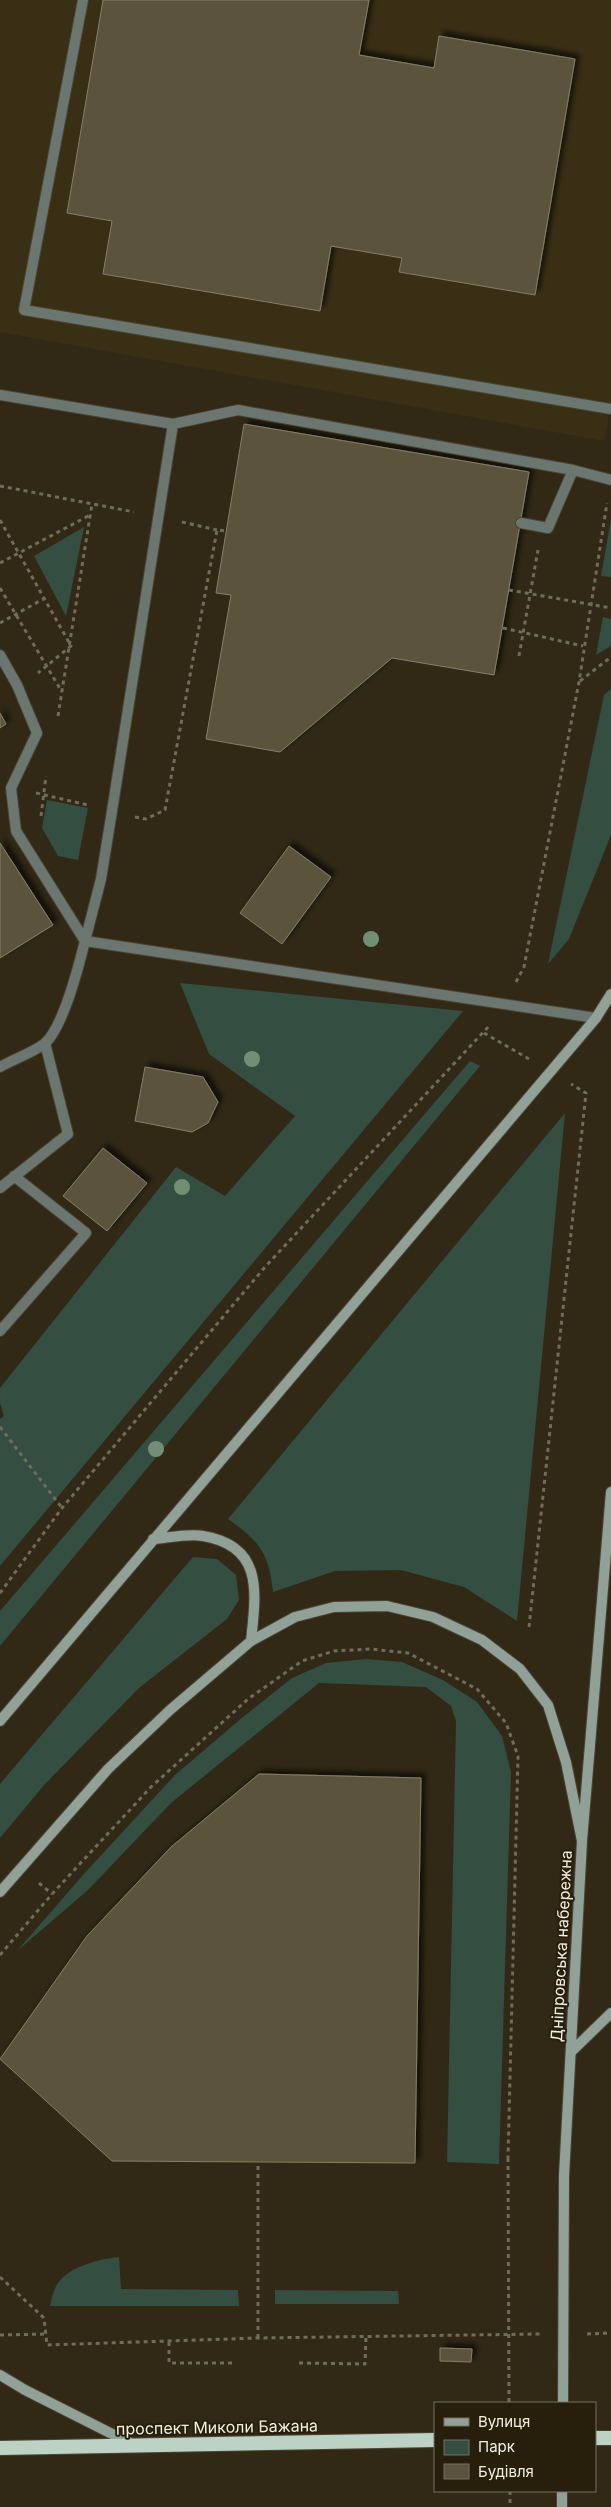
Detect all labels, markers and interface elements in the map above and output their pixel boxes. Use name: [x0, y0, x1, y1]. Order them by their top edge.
street label: Дніпровська набережна: [546, 1850, 576, 2042]
legend: [434, 2402, 596, 2492]
text: Вулиця: [478, 2412, 530, 2431]
street label: проспект Миколи Бажана: [116, 2415, 318, 2439]
text: Парк: [478, 2437, 515, 2456]
text: Будівля: [478, 2462, 534, 2481]

